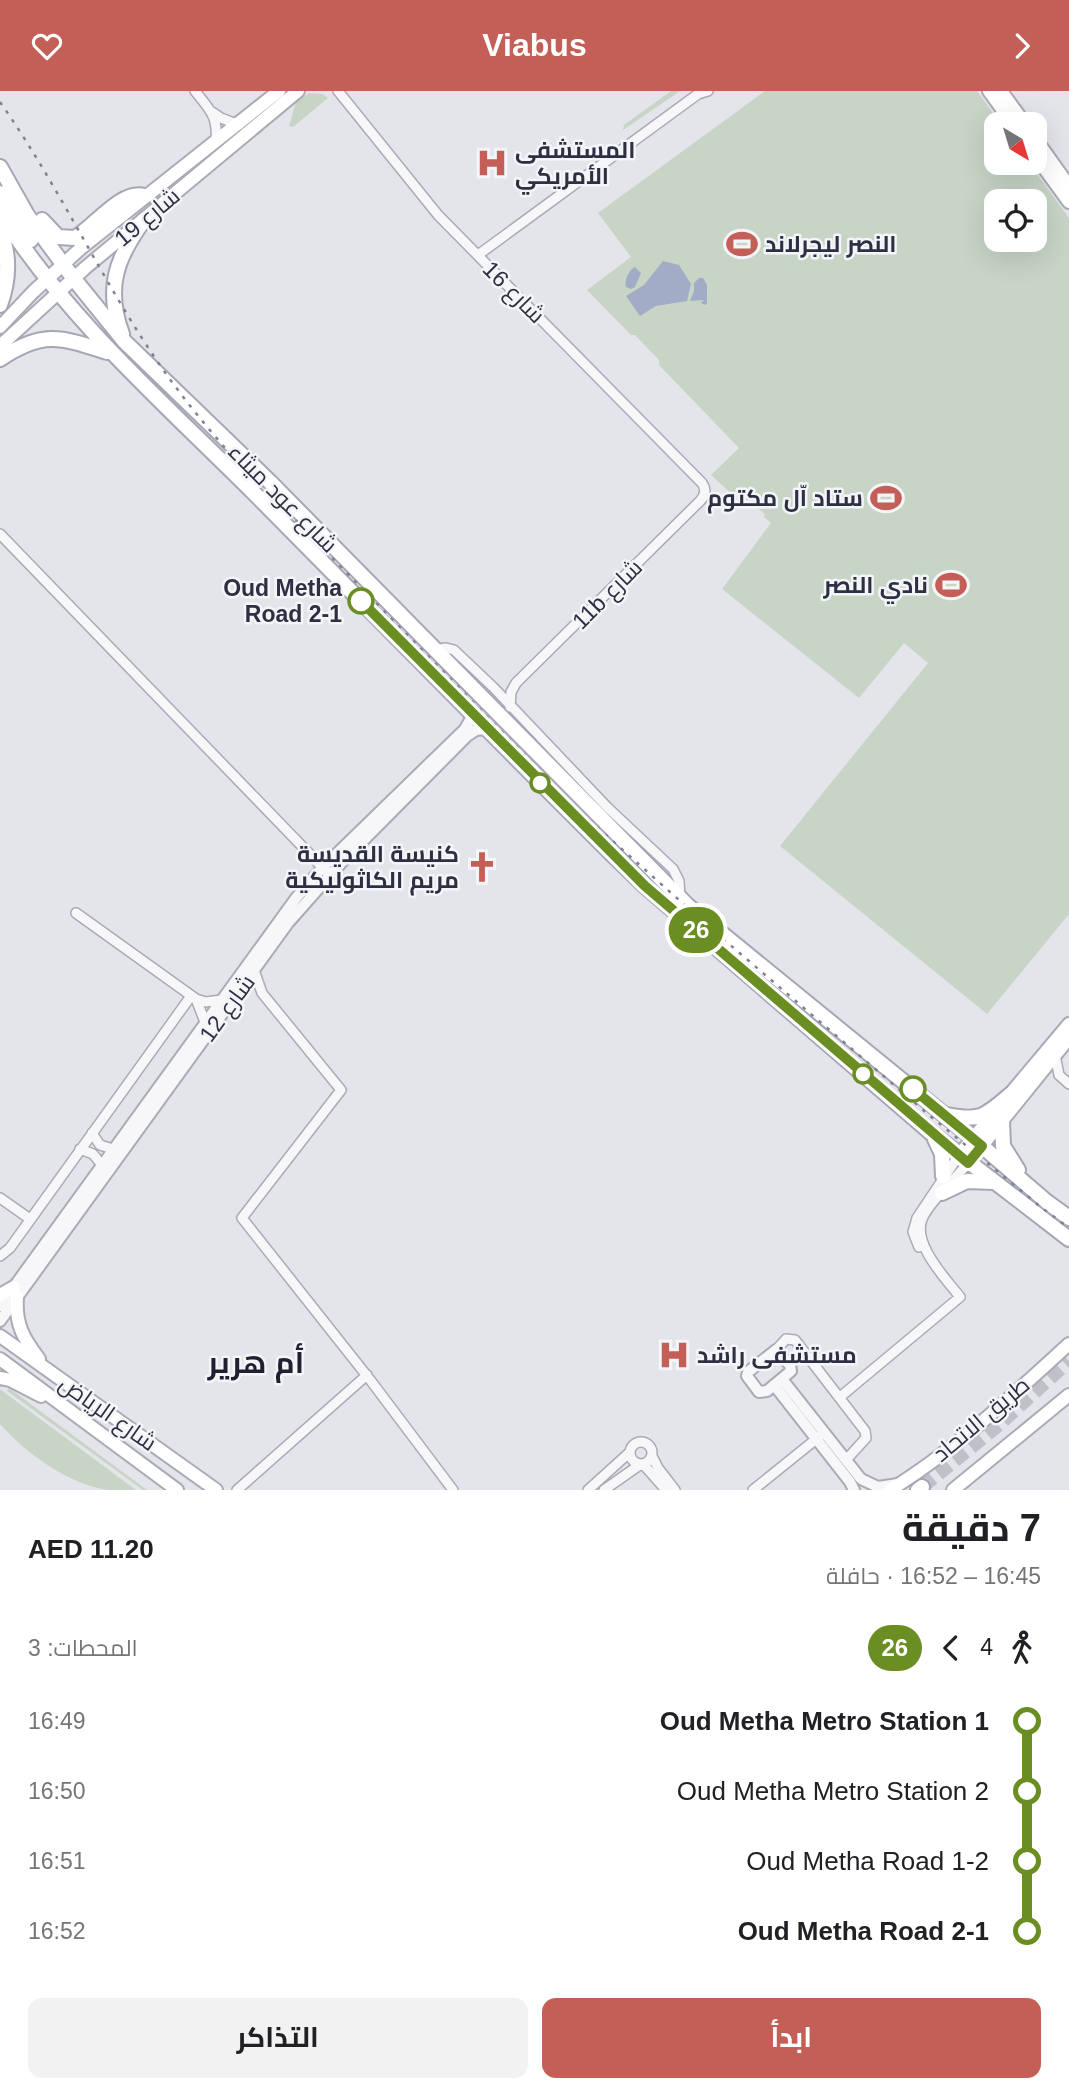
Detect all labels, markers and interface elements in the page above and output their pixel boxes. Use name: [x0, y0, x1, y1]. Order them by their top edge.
icon: heart: [28, 27, 66, 65]
text: Viabus: [482, 27, 587, 63]
icon: forward: [1003, 27, 1041, 65]
north arrow: [984, 112, 1046, 175]
map controls: [984, 112, 1047, 252]
place label: المستشفى الأمريكي: [515, 137, 635, 195]
hospital icon: المستشفى الأمريكي: [475, 146, 509, 180]
street label: شارع 19: [109, 182, 187, 254]
button: locate: [984, 189, 1047, 252]
sports icon: النصر ليجرلاند: [725, 227, 759, 261]
place label: النصر ليجرلاند: [765, 231, 897, 258]
street label: شارع 16: [476, 256, 550, 330]
street label: شارع عود ميثاء: [221, 438, 343, 560]
sports icon: ستاد اّل مكتوم: [869, 481, 903, 515]
place label: ستاد اّل مكتوم: [707, 484, 863, 514]
street label: 11b شارع: [567, 554, 649, 636]
sports icon: نادي النصر: [934, 568, 968, 602]
place label: نادي النصر: [823, 572, 928, 604]
place label: Oud Metha Road 2-1: [223, 575, 342, 627]
marker: Oud Metha Road 2-1: [348, 588, 374, 614]
unlabelled marker: [530, 773, 550, 793]
place label: كنيسة القديسة مريم الكاثوليكية: [285, 841, 459, 896]
church icon: كنيسة القديسة مريم الكاثوليكية: [465, 850, 499, 884]
line badge: 26: [664, 907, 728, 953]
text: 26: [683, 916, 709, 943]
street label: شارع 12: [194, 969, 262, 1048]
unlabelled marker: [853, 1064, 873, 1084]
unlabelled marker: [900, 1076, 926, 1102]
hospital icon: مستشفى راشد: [657, 1338, 691, 1372]
place label: مستشفى راشد: [697, 1342, 857, 1369]
district label: أم هرير: [207, 1343, 304, 1383]
street label: شارع الرياض: [53, 1370, 162, 1458]
street label: طريق الاتحاد: [928, 1371, 1035, 1468]
text: 7 دقيقة: [902, 1507, 1041, 1549]
text: AED 11.20: [28, 1534, 154, 1564]
text: 16:45 – 16:52 · حافلة: [826, 1563, 1041, 1589]
icon: back: [932, 1629, 970, 1667]
icon: walk: [1003, 1629, 1041, 1667]
text: 26: [882, 1634, 908, 1661]
text: 4: [980, 1634, 993, 1660]
text: المحطات: 3: [28, 1635, 138, 1661]
text: Oud Metha Metro Station 1: [660, 1706, 989, 1736]
text: 16:49: [28, 1708, 86, 1734]
text: Oud Metha Metro Station 2: [677, 1776, 989, 1806]
text: 16:50: [28, 1778, 86, 1804]
text: Oud Metha Road 1-2: [746, 1846, 989, 1876]
text: 16:51: [28, 1848, 86, 1874]
text: Oud Metha Road 2-1: [738, 1916, 989, 1946]
text: 16:52: [28, 1918, 86, 1944]
button: التذاكر: [28, 1998, 528, 2078]
button: ابدأ: [542, 1998, 1041, 2078]

